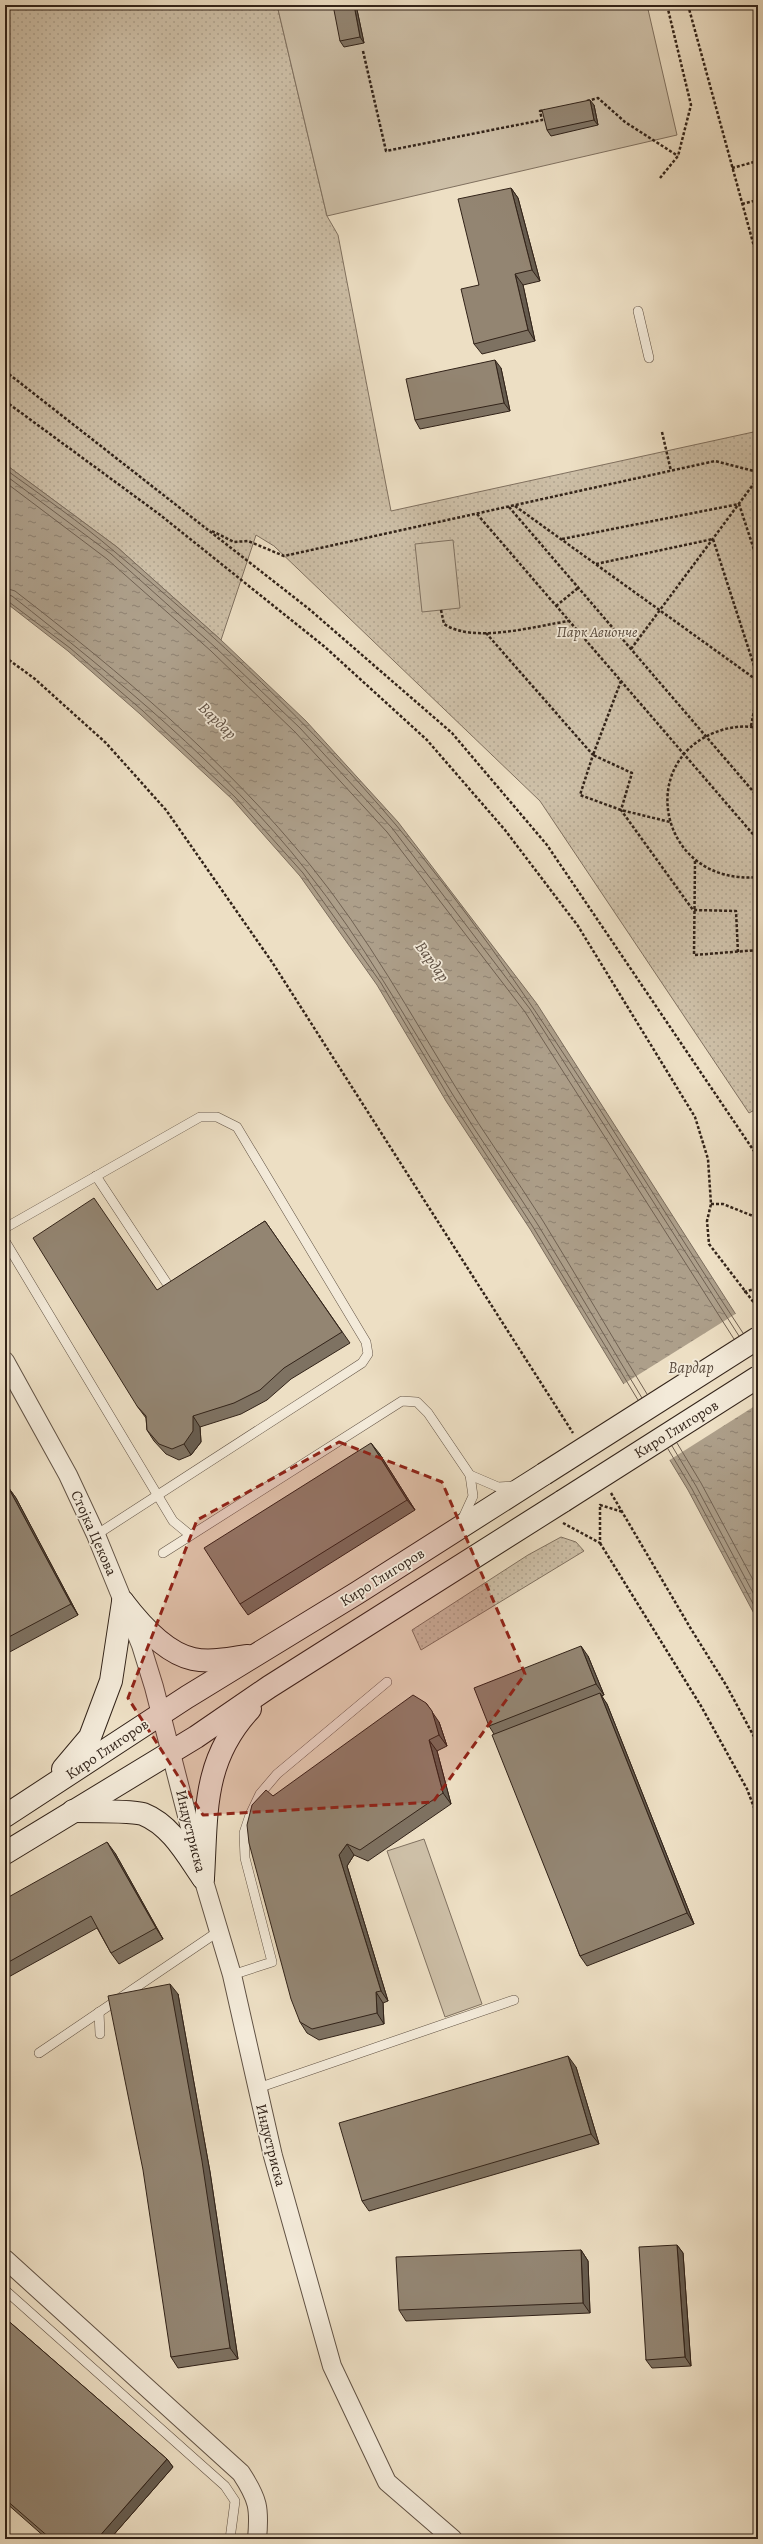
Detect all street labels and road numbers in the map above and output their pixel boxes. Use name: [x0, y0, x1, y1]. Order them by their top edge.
street label: Киро Глигоров: [630, 1395, 722, 1463]
street label: Стојка Цекова: [66, 1487, 122, 1579]
street label: Киро Глигоров: [336, 1543, 428, 1611]
street label: Киро Глигоров: [62, 1714, 152, 1784]
street label: Индустриска: [171, 1788, 211, 1875]
street label: Индустриска: [251, 2102, 291, 2189]

